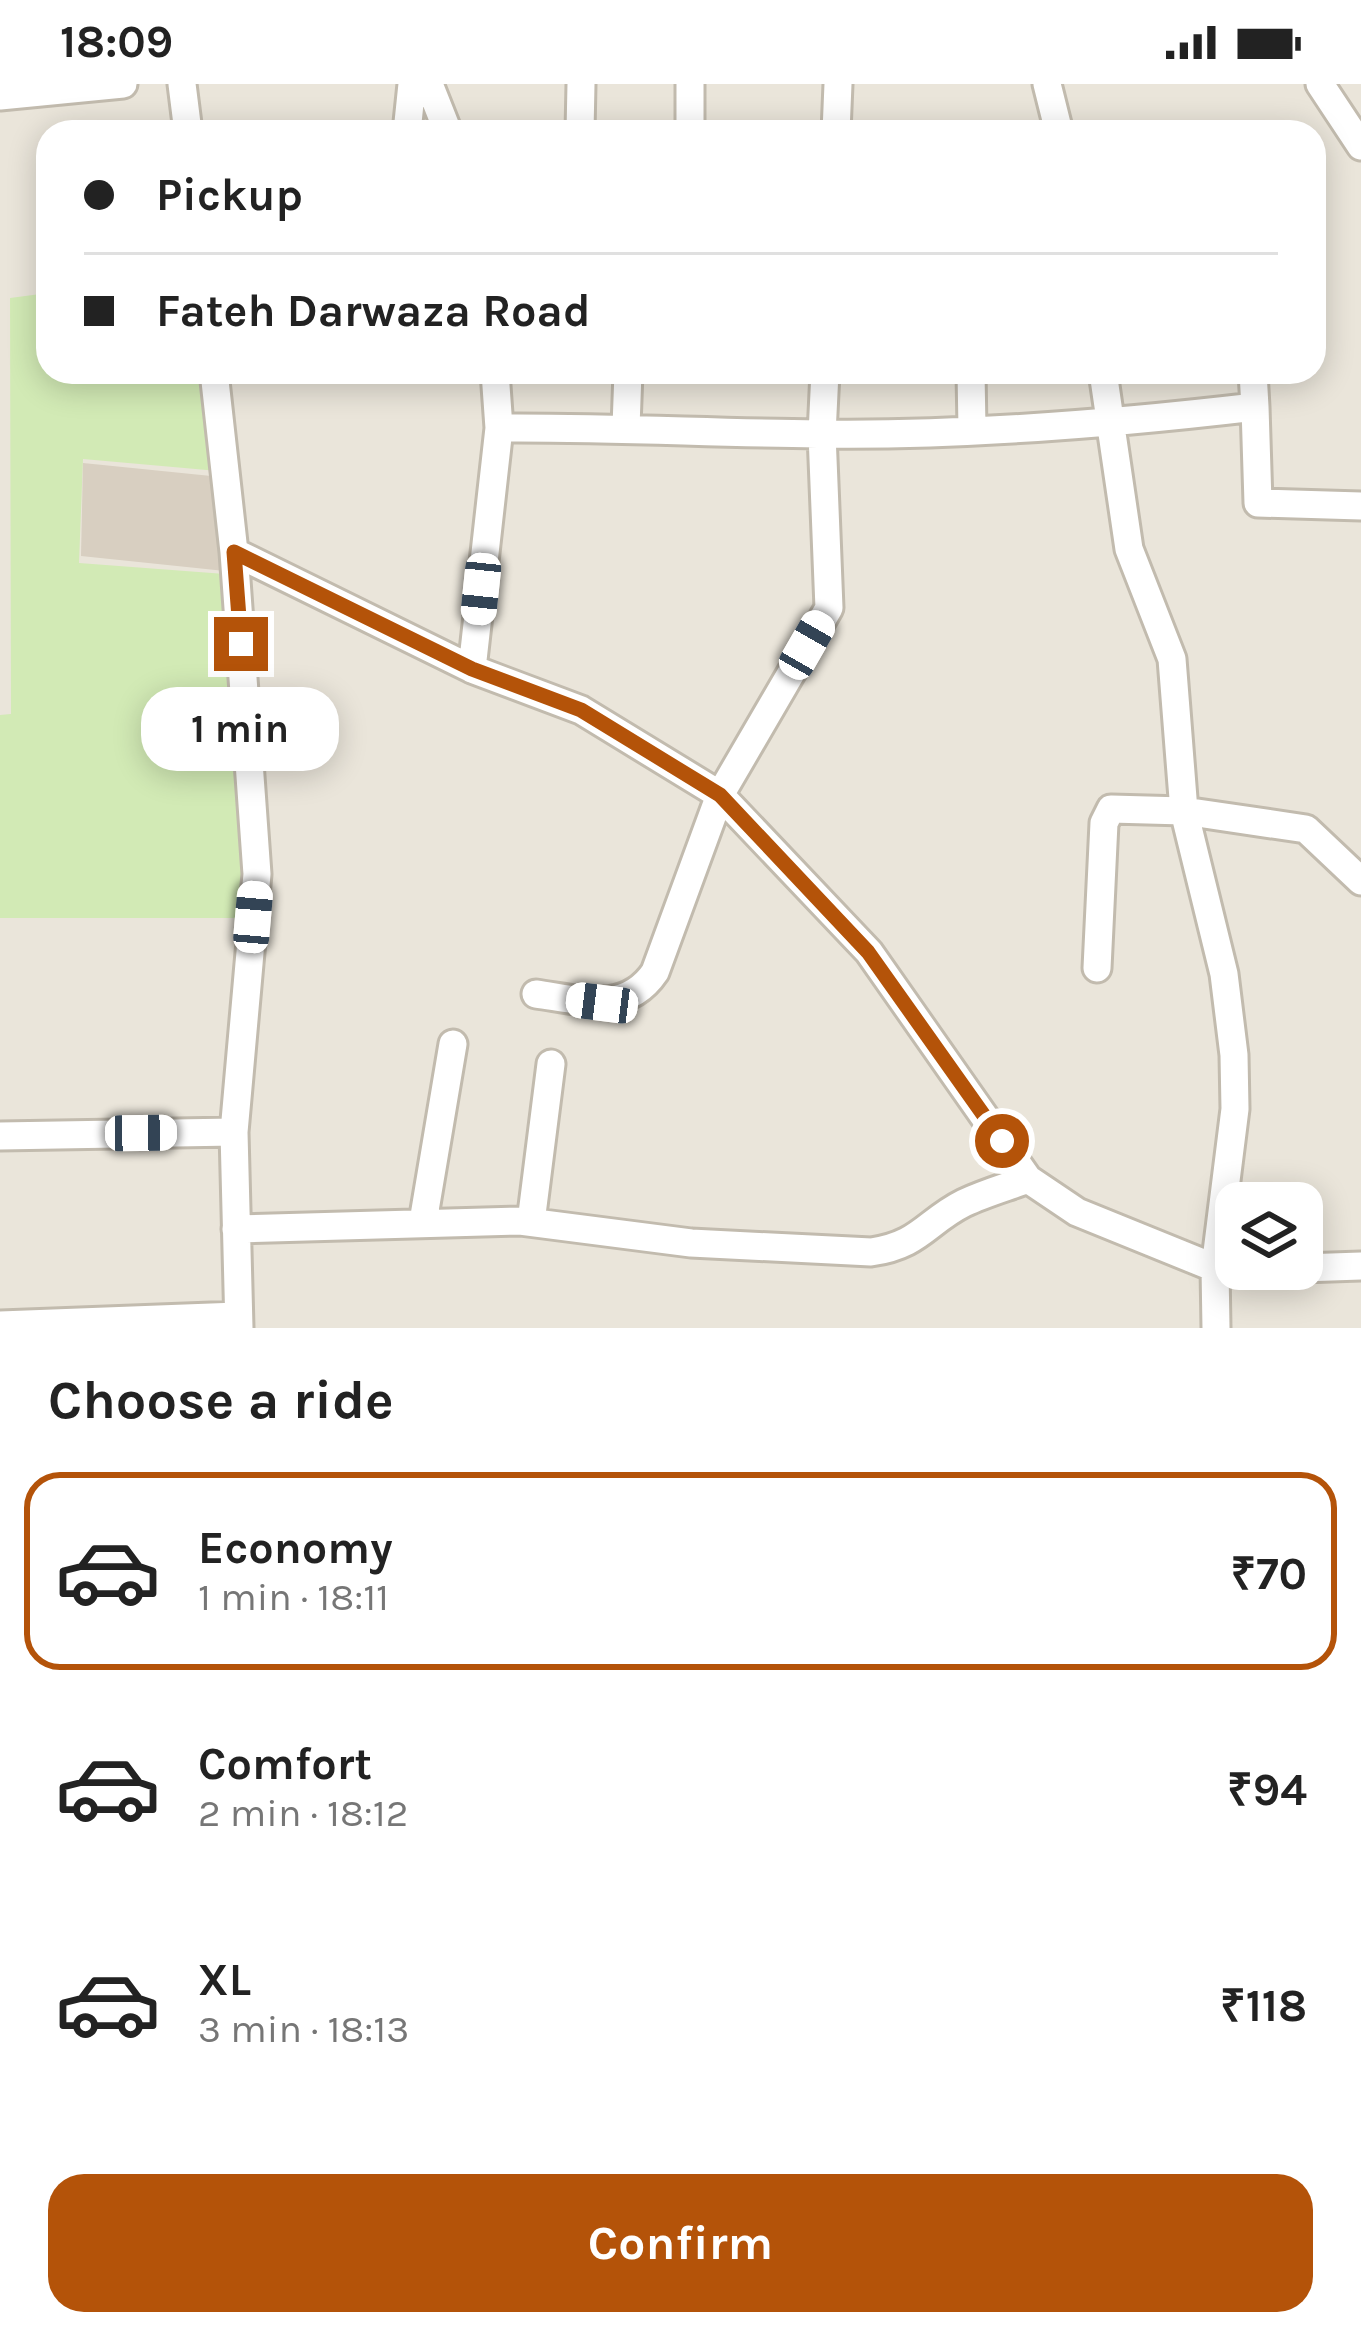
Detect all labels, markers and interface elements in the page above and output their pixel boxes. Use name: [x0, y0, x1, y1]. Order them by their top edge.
text: 18:09: [60, 16, 173, 68]
text: Pickup: [156, 169, 303, 221]
text: Fateh Darwaza Road: [156, 285, 591, 337]
car: [459, 551, 503, 627]
car: [773, 605, 841, 685]
route end: [214, 617, 268, 671]
callout: 1 min: [142, 686, 340, 770]
text: 1 min: [191, 706, 289, 752]
car: [232, 880, 274, 954]
car: [564, 981, 640, 1025]
car: [105, 1114, 177, 1152]
route start: [975, 1114, 1029, 1168]
map controls: [1215, 1182, 1323, 1290]
button: layers: [1215, 1182, 1323, 1290]
text: Choose a ride: [48, 1368, 394, 1432]
icon: car: [54, 1517, 162, 1625]
text: Economy: [198, 1522, 393, 1574]
text: ₹70: [1230, 1548, 1307, 1600]
text: 1 min · 18:11: [198, 1574, 389, 1620]
icon: car: [54, 1733, 162, 1841]
text: Comfort: [198, 1738, 372, 1790]
text: ₹94: [1227, 1764, 1307, 1816]
text: 2 min · 18:12: [198, 1790, 408, 1836]
icon: car: [54, 1949, 162, 2057]
text: XL: [198, 1954, 251, 2006]
text: ₹118: [1220, 1980, 1307, 2032]
text: 3 min · 18:13: [198, 2006, 409, 2052]
button: Confirm: [48, 2174, 1313, 2312]

